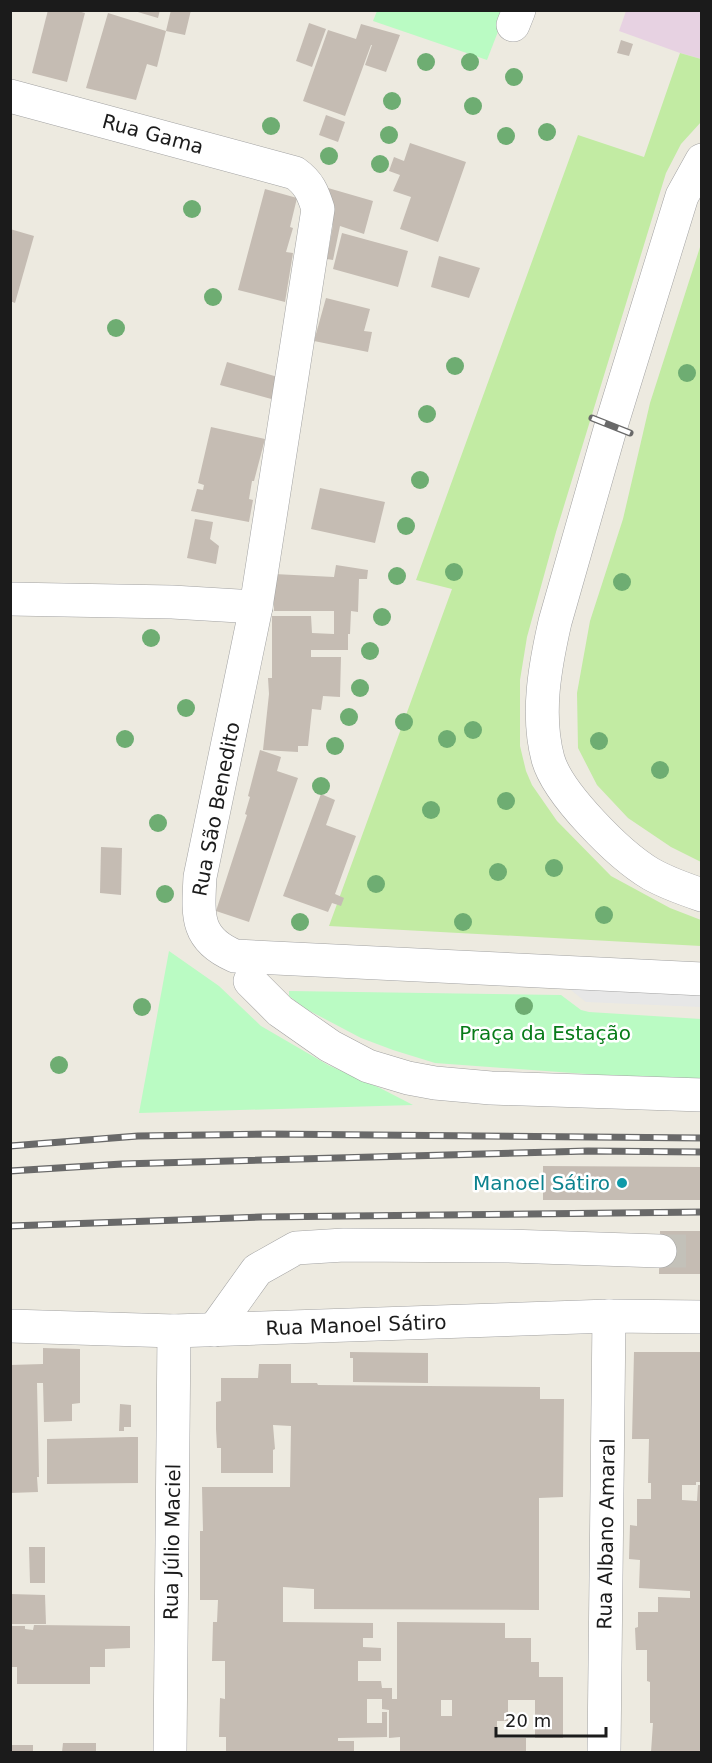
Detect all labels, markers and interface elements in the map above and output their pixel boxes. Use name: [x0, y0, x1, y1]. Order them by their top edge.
street label: Rua Gama: [100, 109, 206, 159]
street label: Rua São Benedito: [187, 720, 245, 898]
park label: Praça da Estação: [459, 1021, 631, 1045]
place label: Manoel Sátiro: [473, 1171, 610, 1195]
marker: Manoel Sátiro: [615, 1176, 629, 1190]
street label: Rua Manoel Sátiro: [265, 1310, 447, 1340]
street label: Rua Albano Amaral: [592, 1438, 620, 1630]
street label: Rua Júlio Maciel: [159, 1464, 185, 1620]
scale bar: [496, 1700, 606, 1738]
text: 20 m: [505, 1710, 551, 1731]

